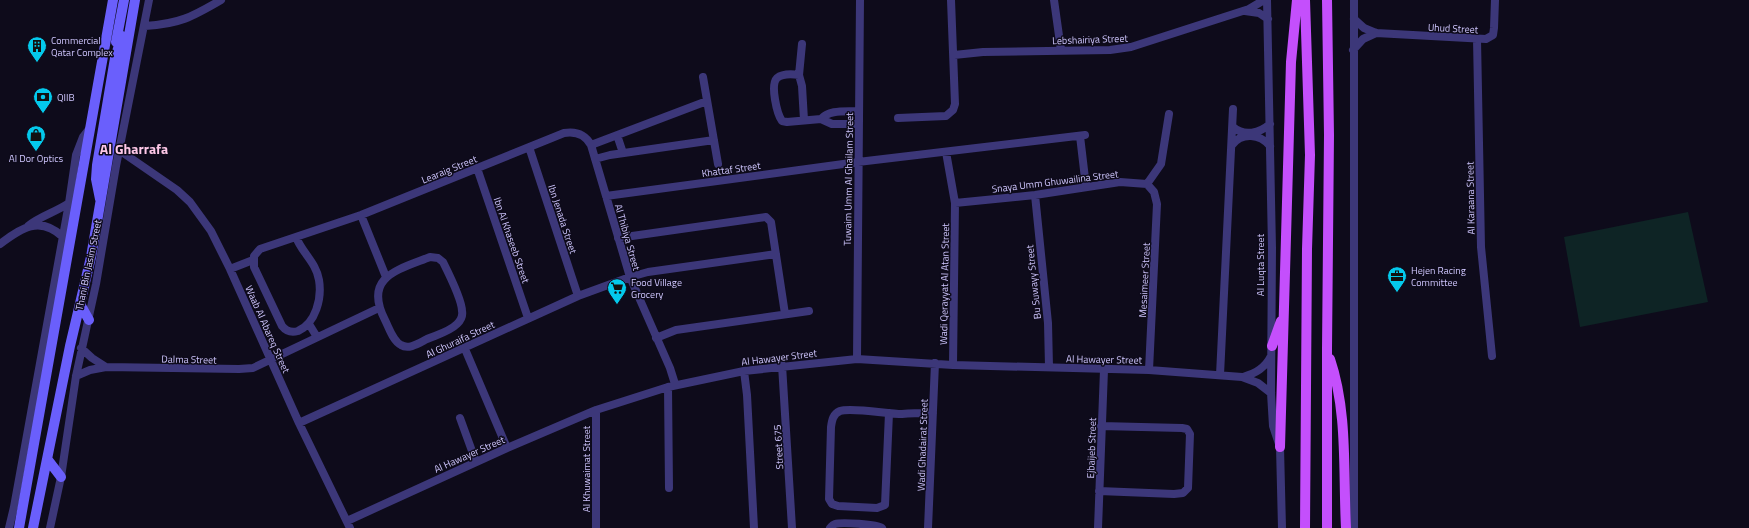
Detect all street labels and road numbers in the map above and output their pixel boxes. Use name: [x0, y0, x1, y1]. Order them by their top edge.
street label: Uhud Street: [1427, 20, 1479, 37]
street label: Lebshairiya Street: [1052, 31, 1129, 48]
street label: Tuwaim Umm Al Ghailam Street: [840, 112, 857, 246]
street label: Learaig Street: [419, 151, 480, 187]
street label: Khattaf Street: [701, 158, 762, 181]
street label: Al Karaana Street: [1462, 161, 1479, 235]
street label: Snaya Umm Ghuwailina Street: [991, 166, 1120, 197]
street label: Ibn Jenada Street: [544, 183, 581, 256]
street label: Ibn Al Khaseeb Street: [490, 195, 533, 286]
street label: Al Thibiya Street: [611, 202, 644, 273]
street label: Thani Bin Jasim Street: [72, 218, 106, 312]
street label: Wadi Qerayyat Al Atan Street: [936, 222, 953, 345]
street label: Al Luqta Street: [1253, 233, 1268, 296]
street label: Mesaimeer Street: [1135, 242, 1154, 318]
street label: Bu Suwayy Street: [1022, 244, 1045, 320]
street label: Waab Al Abareq Street: [241, 283, 294, 376]
street label: Al Ghuraifa Street: [423, 317, 497, 362]
street label: Al Hawayer Street: [740, 345, 818, 370]
street label: Al Hawayer Street: [1066, 351, 1143, 368]
street label: Dalma Street: [161, 352, 217, 367]
street label: Wadi Ghadairat Street: [913, 398, 932, 491]
street label: Ejbaijeb Street: [1083, 417, 1100, 479]
street label: Street 675: [770, 424, 787, 470]
street label: Al Khuwaimat Street: [579, 425, 594, 512]
street label: Al Hawayer Street: [431, 432, 507, 477]

